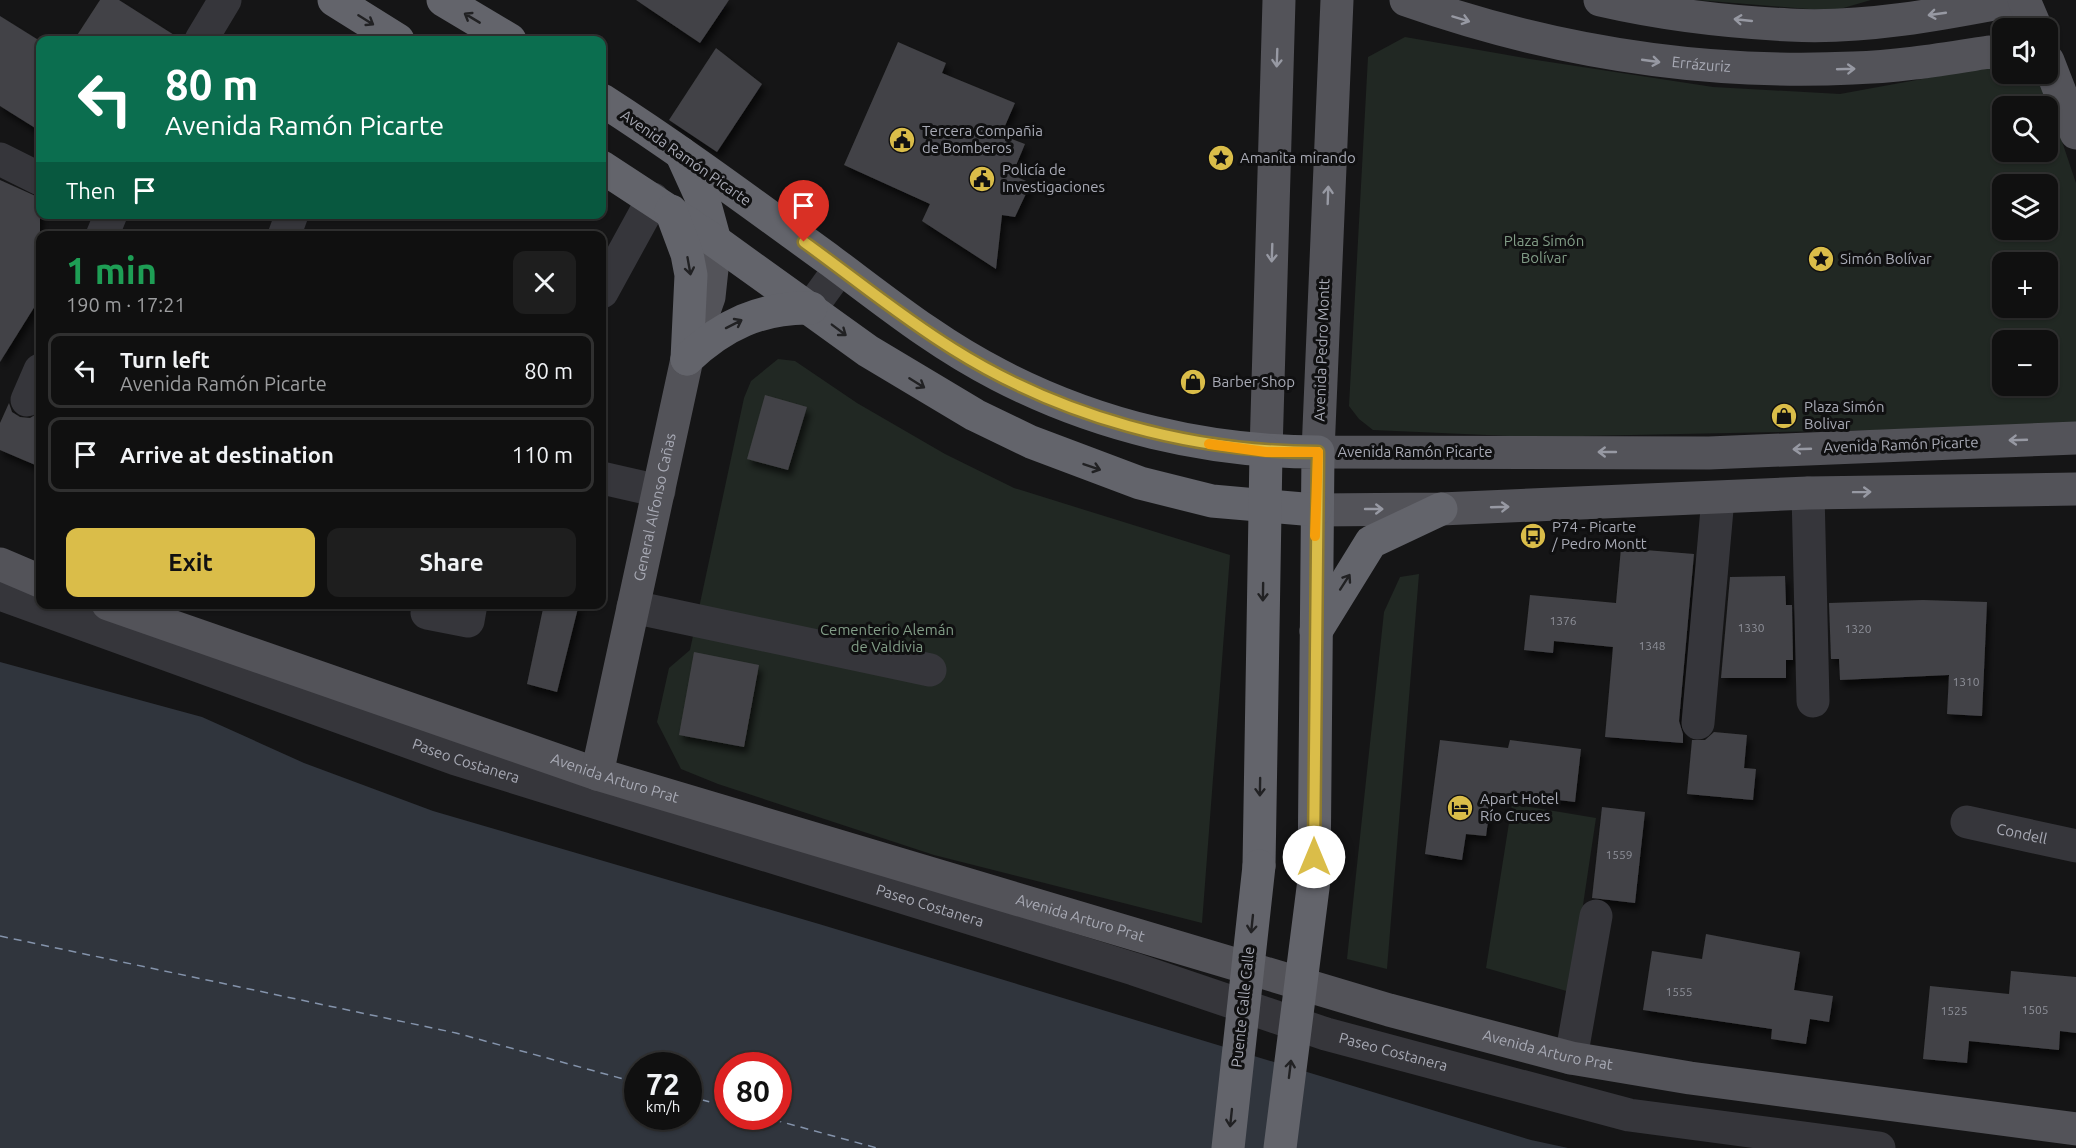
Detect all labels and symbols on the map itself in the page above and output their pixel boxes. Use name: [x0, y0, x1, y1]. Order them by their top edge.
one-way arrow: [1928, 9, 1948, 20]
one-way arrow: [464, 11, 481, 23]
one-way arrow: [1451, 14, 1470, 25]
one-way arrow: [1734, 14, 1753, 25]
one-way arrow: [357, 15, 374, 27]
one-way arrow: [1272, 48, 1283, 68]
street label: Errázuriz: [1671, 53, 1731, 75]
one-way arrow: [1641, 56, 1661, 67]
one-way arrow: [1836, 63, 1856, 74]
street label: Avenida Ramón Picarte: [618, 106, 755, 209]
place label: Tercera Compañia de Bomberos: [922, 122, 1043, 156]
public building icon: Tercera Compañia de Bomberos: [887, 125, 917, 155]
place icon: Amanita mirando: [1206, 143, 1236, 173]
place label: Amanita mirando: [1240, 149, 1356, 166]
place label: Policía de Investigaciones: [1002, 161, 1105, 195]
public building icon: Policía de Investigaciones: [967, 164, 997, 194]
pin: [778, 180, 829, 242]
one-way arrow: [1322, 185, 1333, 205]
park label: Plaza Simón Bolívar: [1504, 232, 1584, 266]
one-way arrow: [1266, 243, 1278, 263]
place icon: Simón Bolívar: [1806, 244, 1836, 274]
place label: Simón Bolívar: [1840, 250, 1932, 267]
one-way arrow: [684, 256, 695, 275]
street label: Avenida Pedro Montt: [1311, 278, 1332, 422]
one-way arrow: [724, 318, 742, 329]
one-way arrow: [831, 323, 847, 336]
shop icon: Barber Shop: [1178, 367, 1208, 397]
place label: Barber Shop: [1212, 373, 1295, 390]
one-way arrow: [908, 377, 925, 389]
place label: Plaza Simón Bolivar: [1804, 398, 1884, 432]
shop icon: Plaza Simón Bolivar: [1769, 401, 1799, 431]
street label: General Alfonso Cañas: [630, 431, 679, 583]
street label: Avenida Ramón Picarte: [1823, 433, 1979, 456]
one-way arrow: [2008, 434, 2028, 446]
street label: Avenida Ramón Picarte: [1337, 443, 1493, 460]
one-way arrow: [1792, 443, 1812, 454]
one-way arrow: [1597, 446, 1617, 458]
one-way arrow: [1082, 462, 1101, 473]
one-way arrow: [1852, 486, 1872, 498]
one-way arrow: [1489, 501, 1509, 512]
one-way arrow: [1363, 504, 1383, 515]
place label: P74 - Picarte / Pedro Montt: [1551, 518, 1647, 552]
bus stop icon: P74 - Picarte / Pedro Montt: [1518, 521, 1548, 551]
one-way arrow: [1338, 574, 1351, 591]
one-way arrow: [1257, 581, 1269, 601]
house number: 1376: [1549, 614, 1577, 627]
park label: Cementerio Alemán de Valdivia: [820, 621, 954, 655]
house number: 1330: [1737, 621, 1765, 634]
house number: 1320: [1844, 622, 1872, 635]
house number: 1348: [1638, 639, 1666, 652]
house number: 1310: [1952, 675, 1980, 688]
street label: Paseo Costanera: [410, 735, 522, 786]
street label: Avenida Arturo Prat: [549, 750, 681, 806]
one-way arrow: [1254, 776, 1266, 796]
place label: Apart Hotel Río Cruces: [1480, 790, 1559, 824]
hotel icon: Apart Hotel Río Cruces: [1445, 793, 1475, 823]
street label: Condell: [1995, 820, 2049, 847]
position arrow: [1282, 825, 1346, 889]
house number: 1559: [1605, 848, 1633, 861]
street label: Paseo Costanera: [874, 881, 986, 930]
street label: Avenida Arturo Prat: [1014, 890, 1147, 945]
one-way arrow: [1247, 914, 1258, 934]
street label: Puente Calle Calle: [1228, 946, 1257, 1068]
house number: 1555: [1665, 985, 1693, 998]
house number: 1505: [2021, 1003, 2049, 1016]
house number: 1525: [1940, 1004, 1968, 1017]
street label: Avenida Arturo Prat: [1481, 1026, 1614, 1073]
street label: Paseo Costanera: [1337, 1029, 1450, 1074]
speed limit sign: 80: [714, 1052, 792, 1130]
one-way arrow: [1285, 1060, 1296, 1080]
one-way arrow: [1225, 1108, 1236, 1128]

